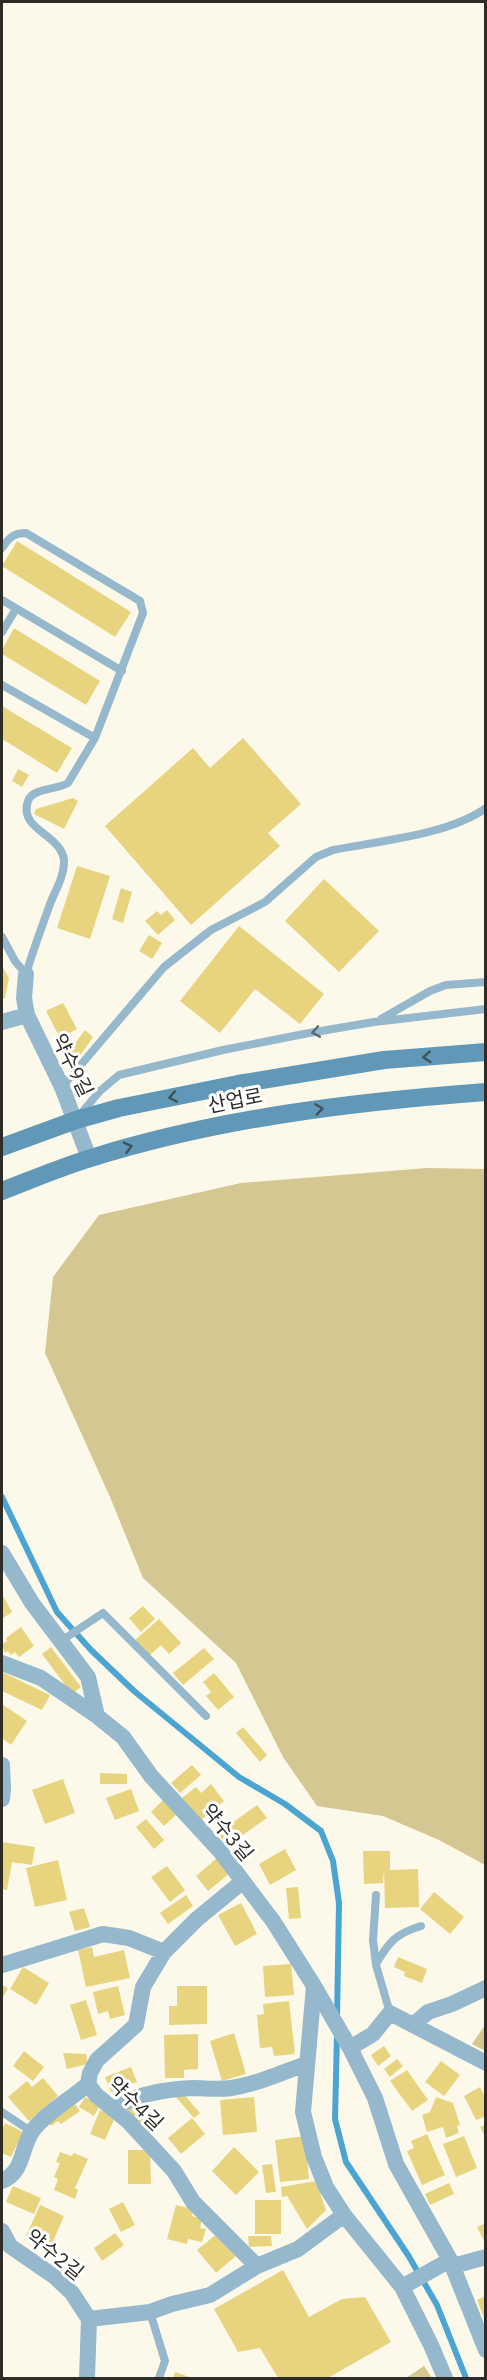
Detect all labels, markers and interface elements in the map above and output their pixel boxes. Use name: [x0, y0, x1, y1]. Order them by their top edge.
one-way arrow: [312, 1025, 322, 1038]
street label: 약수9길: [46, 1029, 100, 1101]
one-way arrow: [423, 1050, 432, 1063]
street label: 산업로: [205, 1081, 265, 1119]
one-way arrow: [168, 1090, 178, 1103]
one-way arrow: [314, 1104, 323, 1116]
one-way arrow: [123, 1142, 133, 1155]
street label: 약수3길: [196, 1798, 260, 1866]
street label: 약수4길: [102, 2070, 170, 2136]
street label: 약수2길: [20, 2222, 90, 2286]

